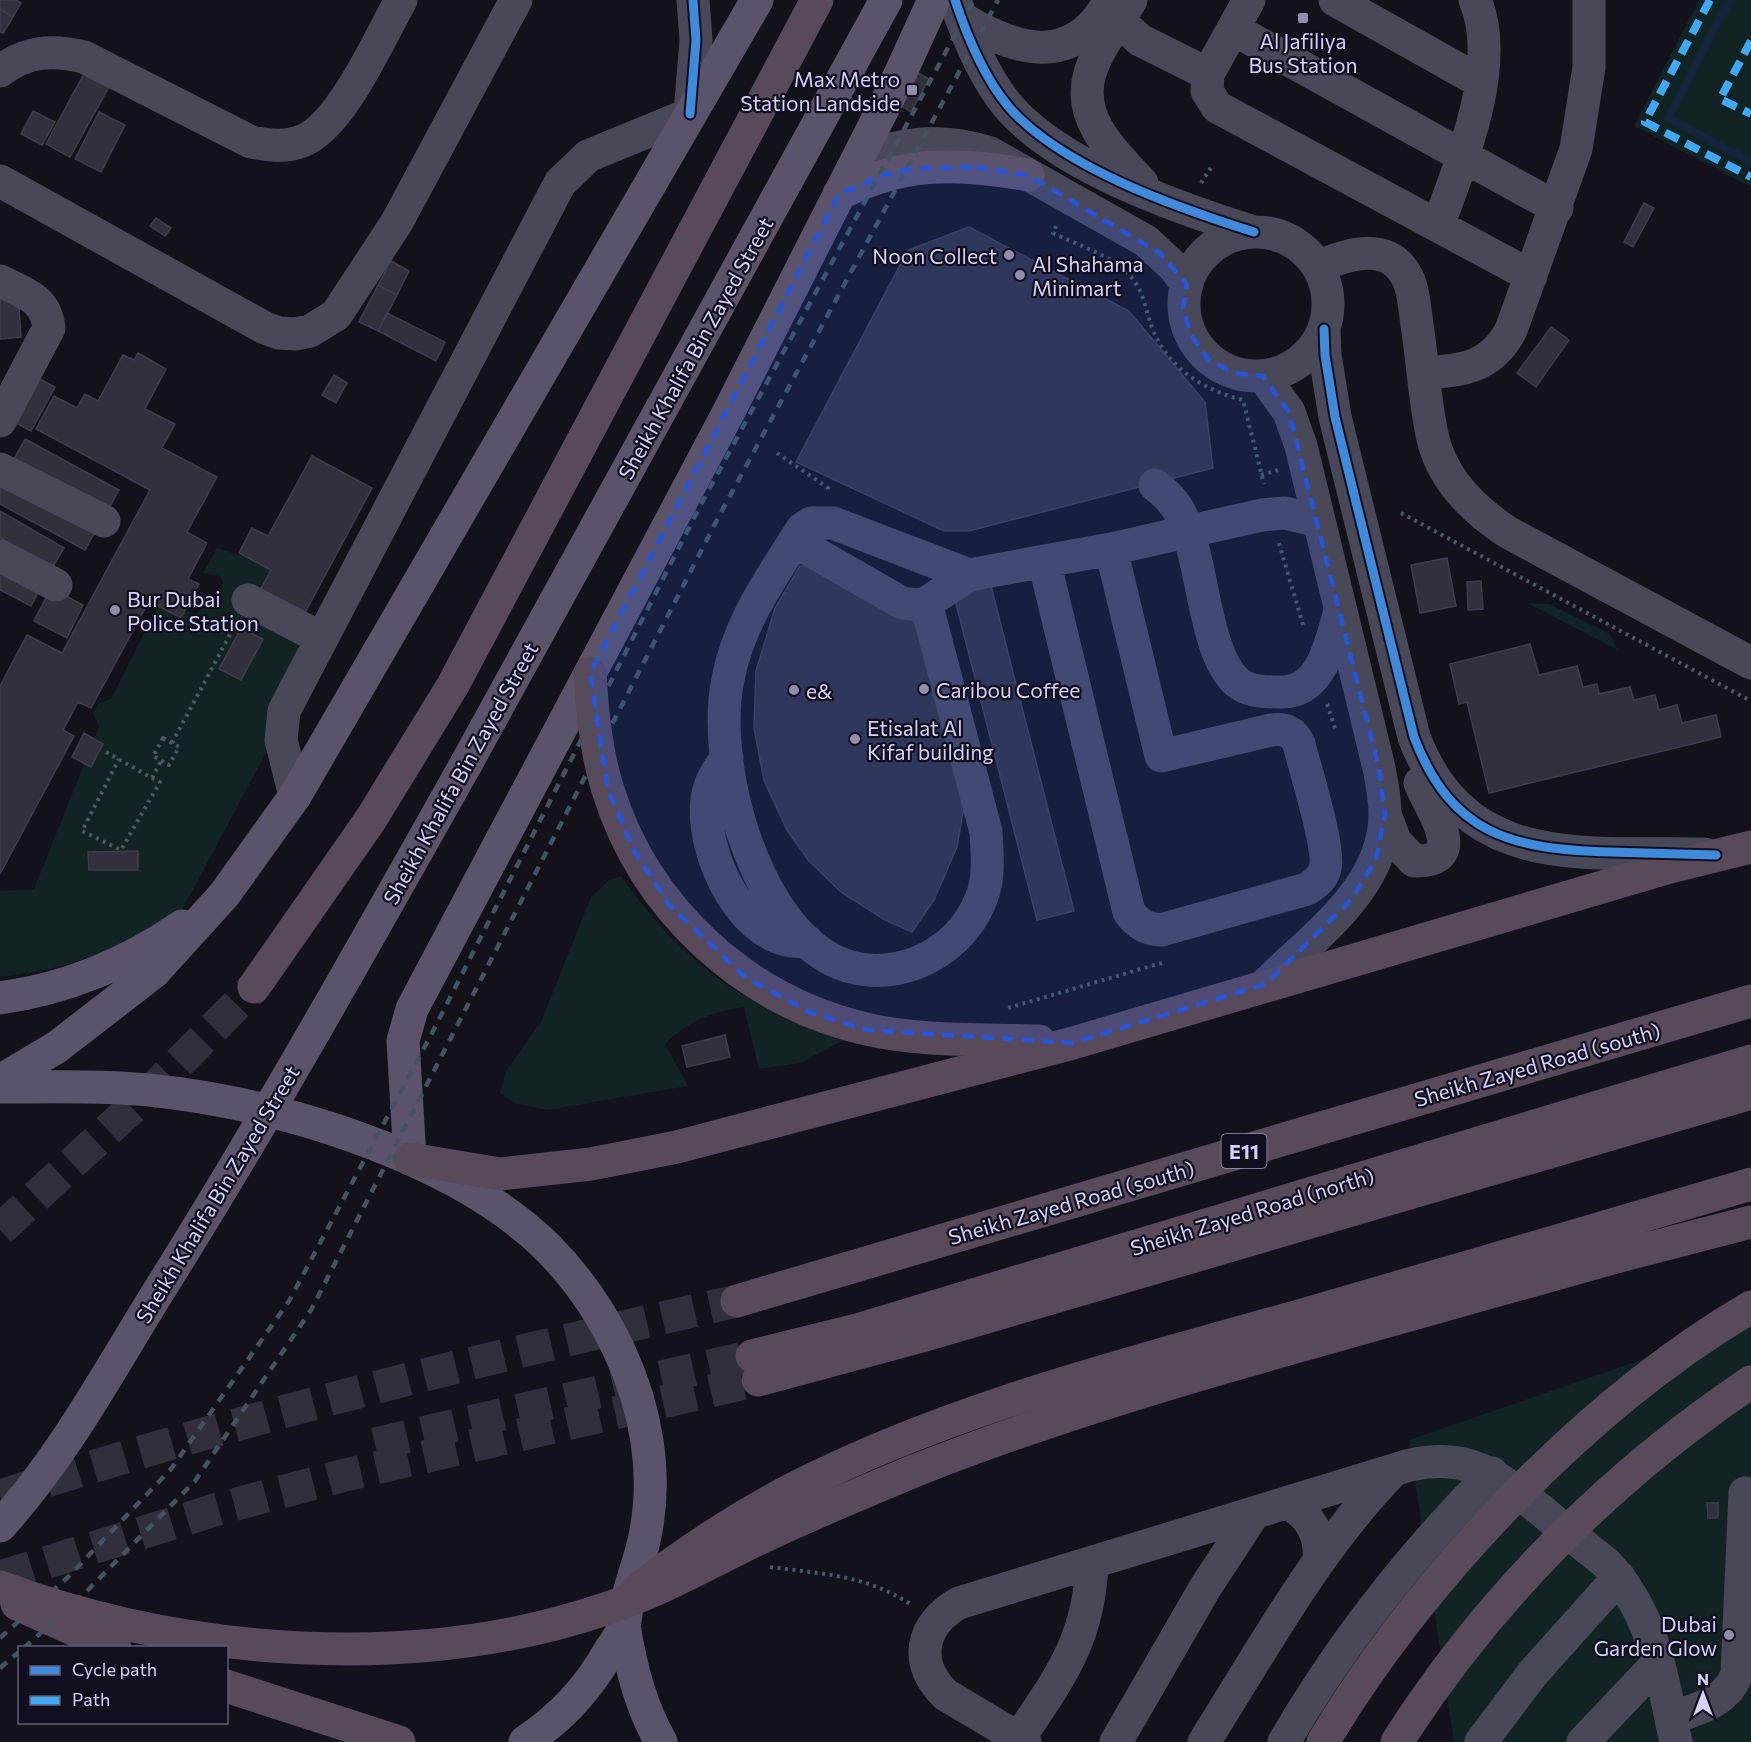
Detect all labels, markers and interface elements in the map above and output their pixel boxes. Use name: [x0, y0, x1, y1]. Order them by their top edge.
marker: Al Jafiliya Bus Station: [1296, 11, 1310, 25]
place label: Al Jafiliya Bus Station: [1248, 28, 1358, 77]
place label: Max Metro Station Landside: [740, 66, 900, 115]
marker: Max Metro Station Landside: [905, 83, 919, 97]
street label: Sheikh Khalifa Bin Zayed Street: [612, 212, 778, 484]
place label: Noon Collect: [872, 243, 997, 268]
marker: Noon Collect: [1002, 248, 1016, 262]
place label: Al Shahama Minimart: [1032, 251, 1144, 300]
marker: Al Shahama Minimart: [1013, 268, 1027, 282]
place label: Bur Dubai Police Station: [127, 586, 259, 635]
marker: Bur Dubai Police Station: [108, 603, 122, 617]
street label: Sheikh Khalifa Bin Zayed Street: [377, 637, 543, 909]
place label: Caribou Coffee: [936, 677, 1080, 702]
place label: e&: [806, 678, 833, 703]
marker: Caribou Coffee: [917, 682, 931, 696]
marker: e&: [787, 683, 801, 697]
place label: Etisalat Al Kifaf building: [867, 715, 994, 764]
marker: Etisalat Al Kifaf building: [848, 732, 862, 746]
street label: Sheikh Zayed Road (south): [1411, 1017, 1663, 1111]
street label: Sheikh Khalifa Bin Zayed Street: [130, 1061, 304, 1327]
road number: E11: [1222, 1134, 1266, 1168]
street label: Sheikh Zayed Road (south): [945, 1155, 1197, 1249]
street label: Sheikh Zayed Road (north): [1127, 1162, 1377, 1260]
place label: Dubai Garden Glow: [1594, 1611, 1717, 1660]
marker: Dubai Garden Glow: [1722, 1628, 1736, 1642]
legend: [18, 1646, 228, 1724]
text: Cycle path: [72, 1658, 157, 1680]
north arrow: [1673, 1664, 1733, 1724]
text: N: [1697, 1669, 1709, 1688]
text: Path: [72, 1688, 110, 1710]

